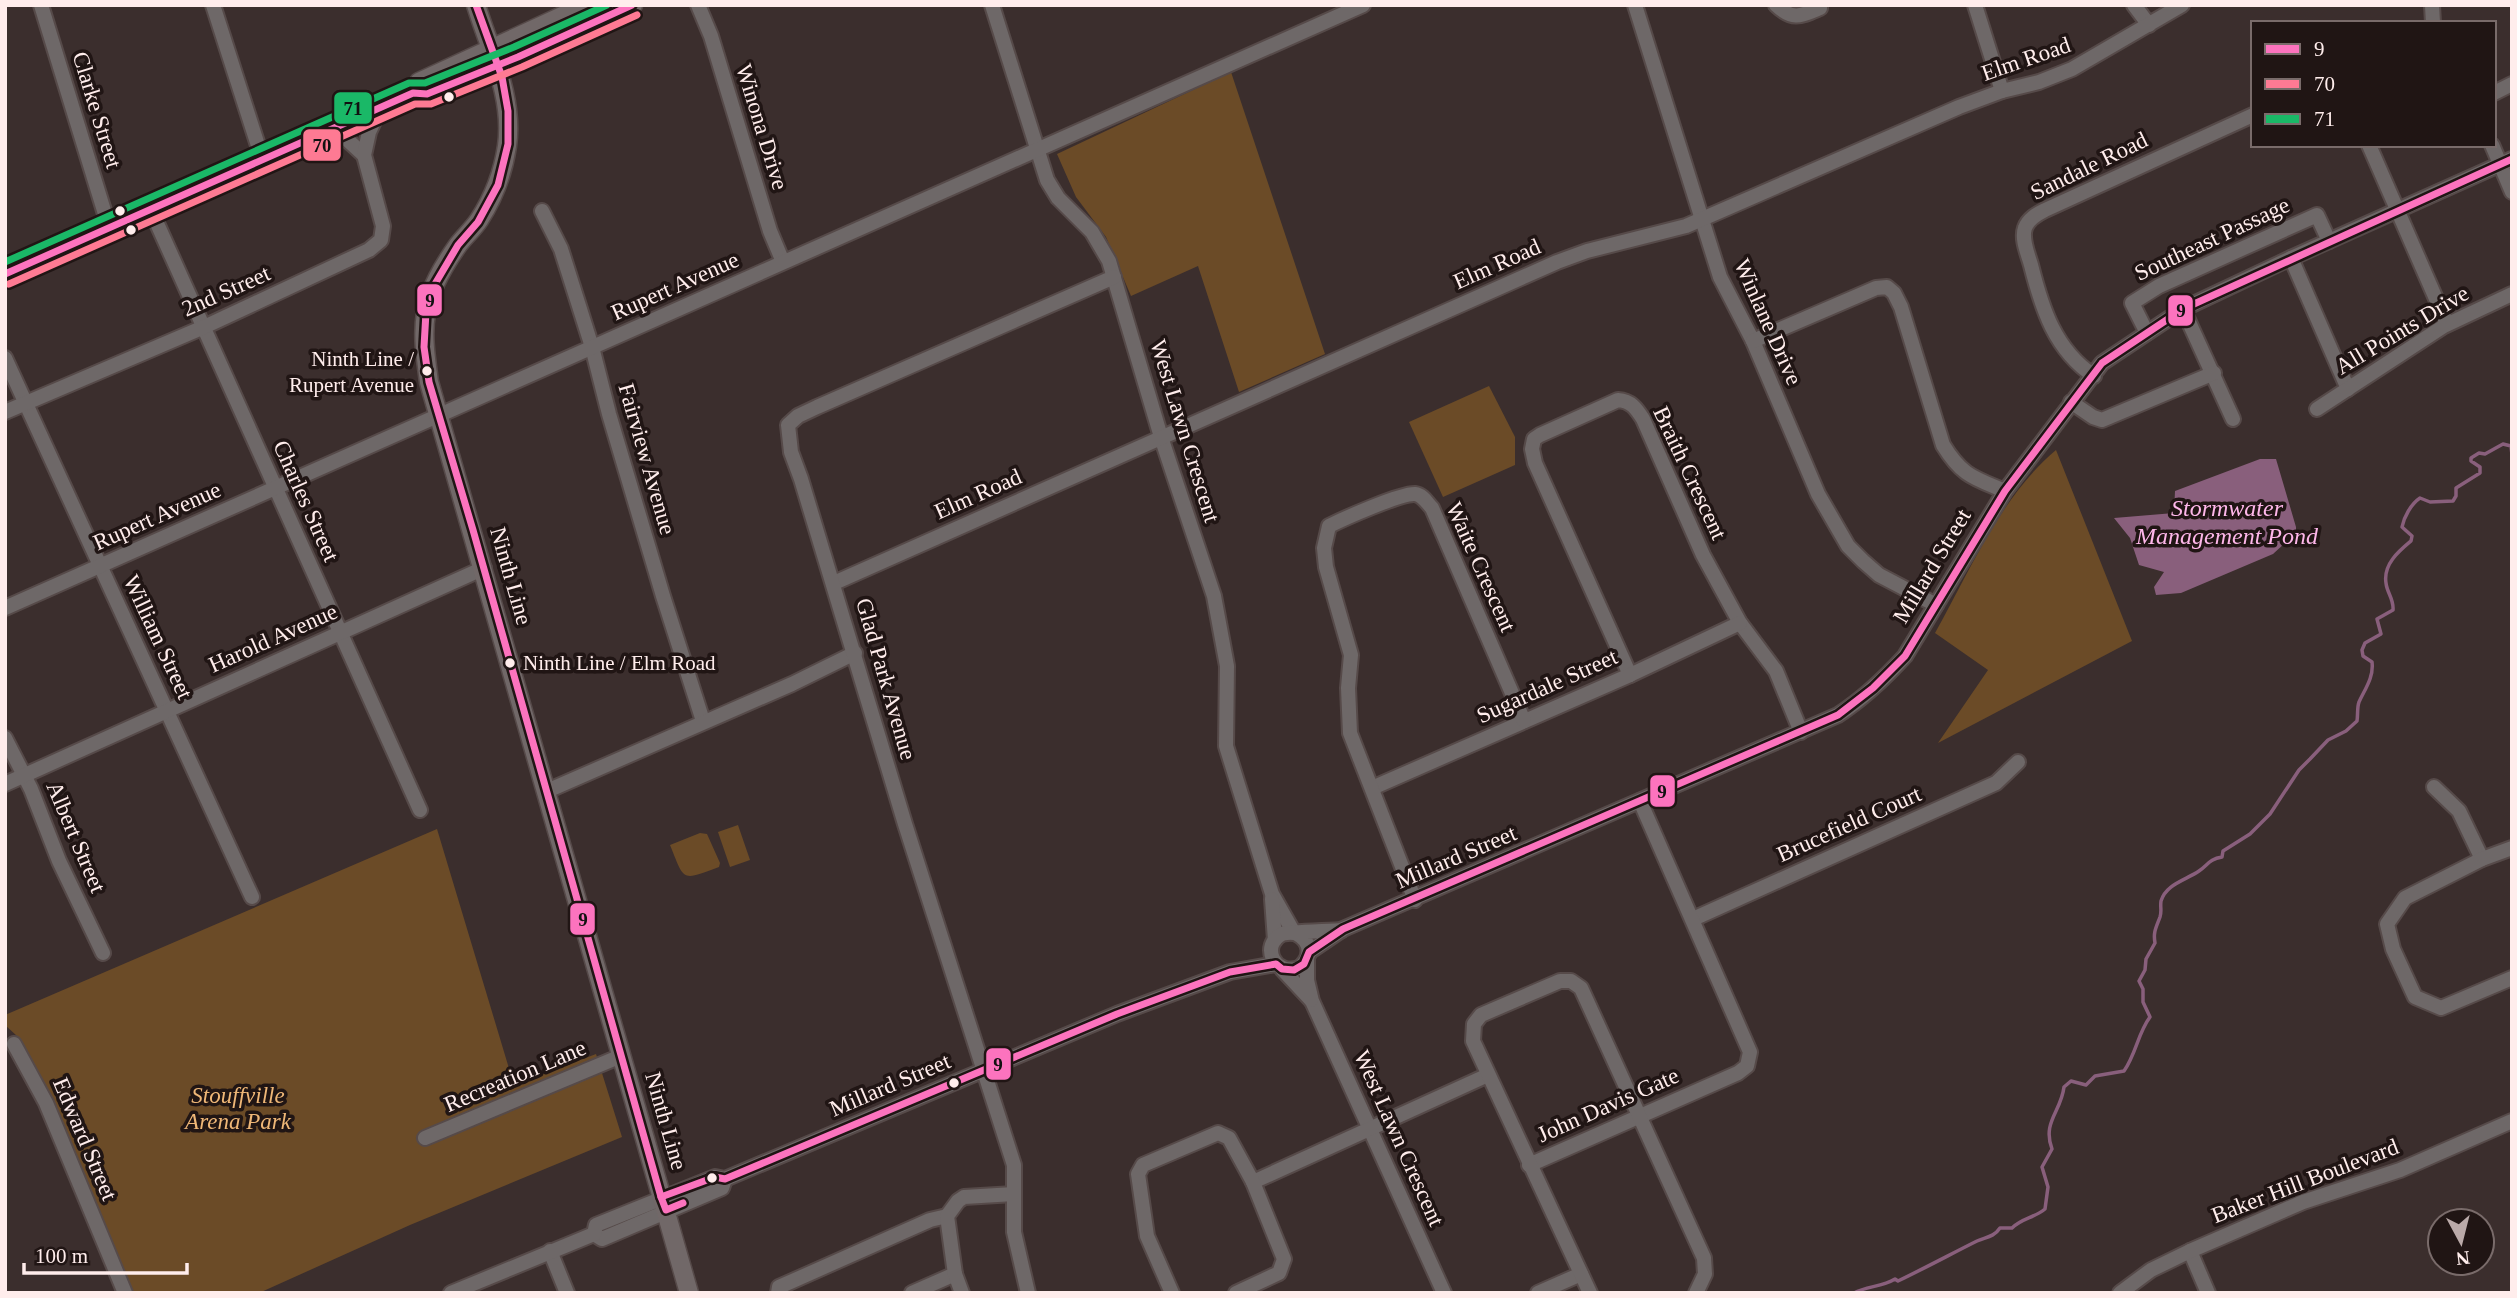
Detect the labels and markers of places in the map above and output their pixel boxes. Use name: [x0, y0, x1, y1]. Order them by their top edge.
unlabelled marker: [442, 90, 456, 104]
unlabelled marker: [113, 204, 127, 218]
unlabelled marker: [124, 223, 138, 237]
place label: Ninth Line / Rupert Avenue: [289, 347, 414, 397]
marker: Ninth Line / Rupert Avenue: [420, 364, 434, 378]
place label: Ninth Line / Elm Road: [523, 651, 716, 675]
marker: Ninth Line / Elm Road: [503, 656, 517, 670]
unlabelled marker: [947, 1076, 961, 1090]
unlabelled marker: [705, 1171, 719, 1185]

